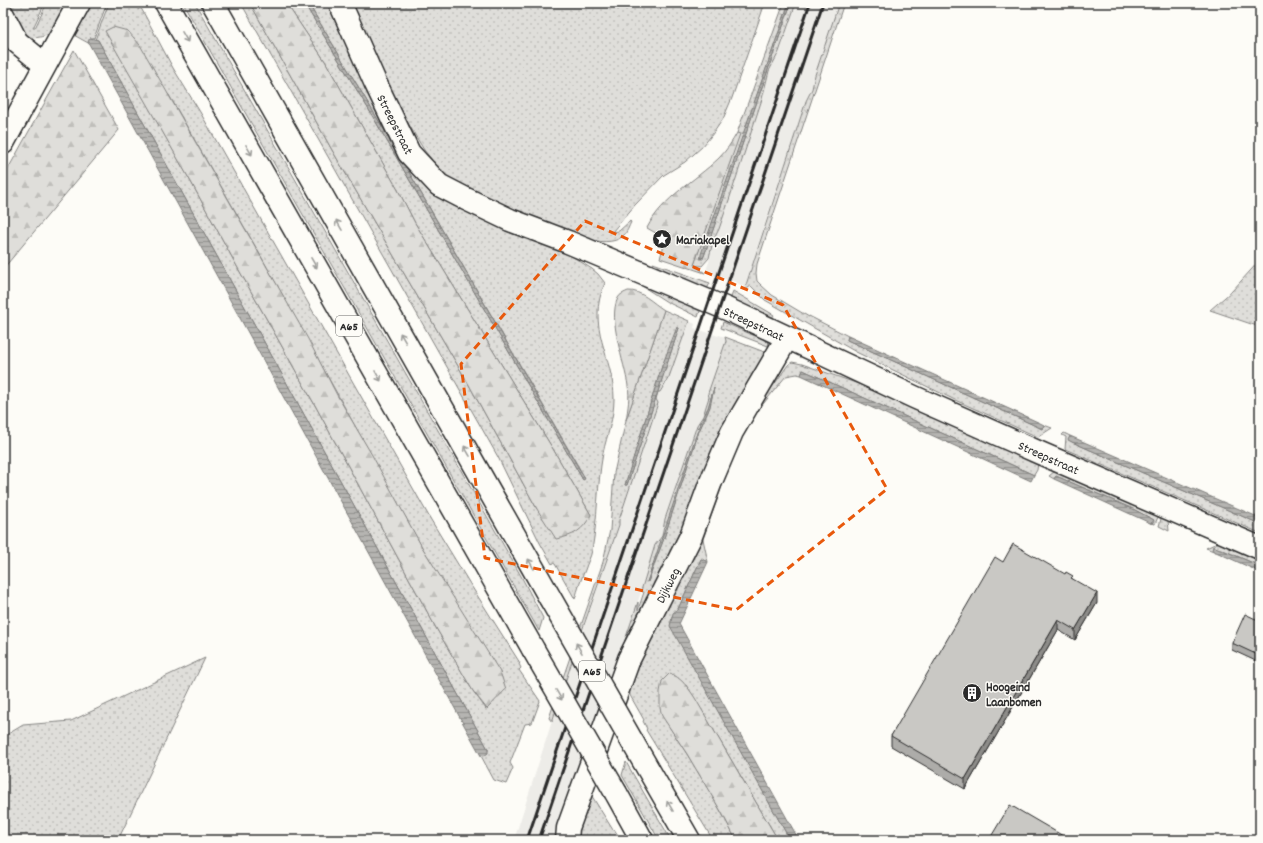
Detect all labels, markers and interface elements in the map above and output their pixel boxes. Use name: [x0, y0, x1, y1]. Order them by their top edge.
one-way arrow: [182, 31, 190, 43]
street label: Streepstraat: [371, 92, 417, 159]
one-way arrow: [246, 144, 254, 156]
one-way arrow: [334, 219, 342, 231]
place icon: Mariakapel: [651, 228, 673, 250]
place label: Mariakapel: [676, 232, 730, 251]
one-way arrow: [310, 257, 318, 269]
street label: Streepstraat: [720, 303, 787, 348]
road number: A65: [336, 316, 362, 336]
one-way arrow: [398, 332, 406, 344]
one-way arrow: [374, 370, 382, 382]
street label: Streepstraat: [1014, 437, 1082, 481]
one-way arrow: [463, 445, 470, 457]
one-way arrow: [527, 558, 535, 570]
street label: Dijkweg: [652, 565, 686, 607]
one-way arrow: [574, 642, 582, 654]
road number: A65: [579, 661, 605, 681]
place label: Hoogeind Laanbomen: [986, 679, 1042, 713]
building icon: Hoogeind Laanbomen: [961, 682, 983, 704]
one-way arrow: [556, 689, 564, 701]
one-way arrow: [665, 800, 673, 812]

